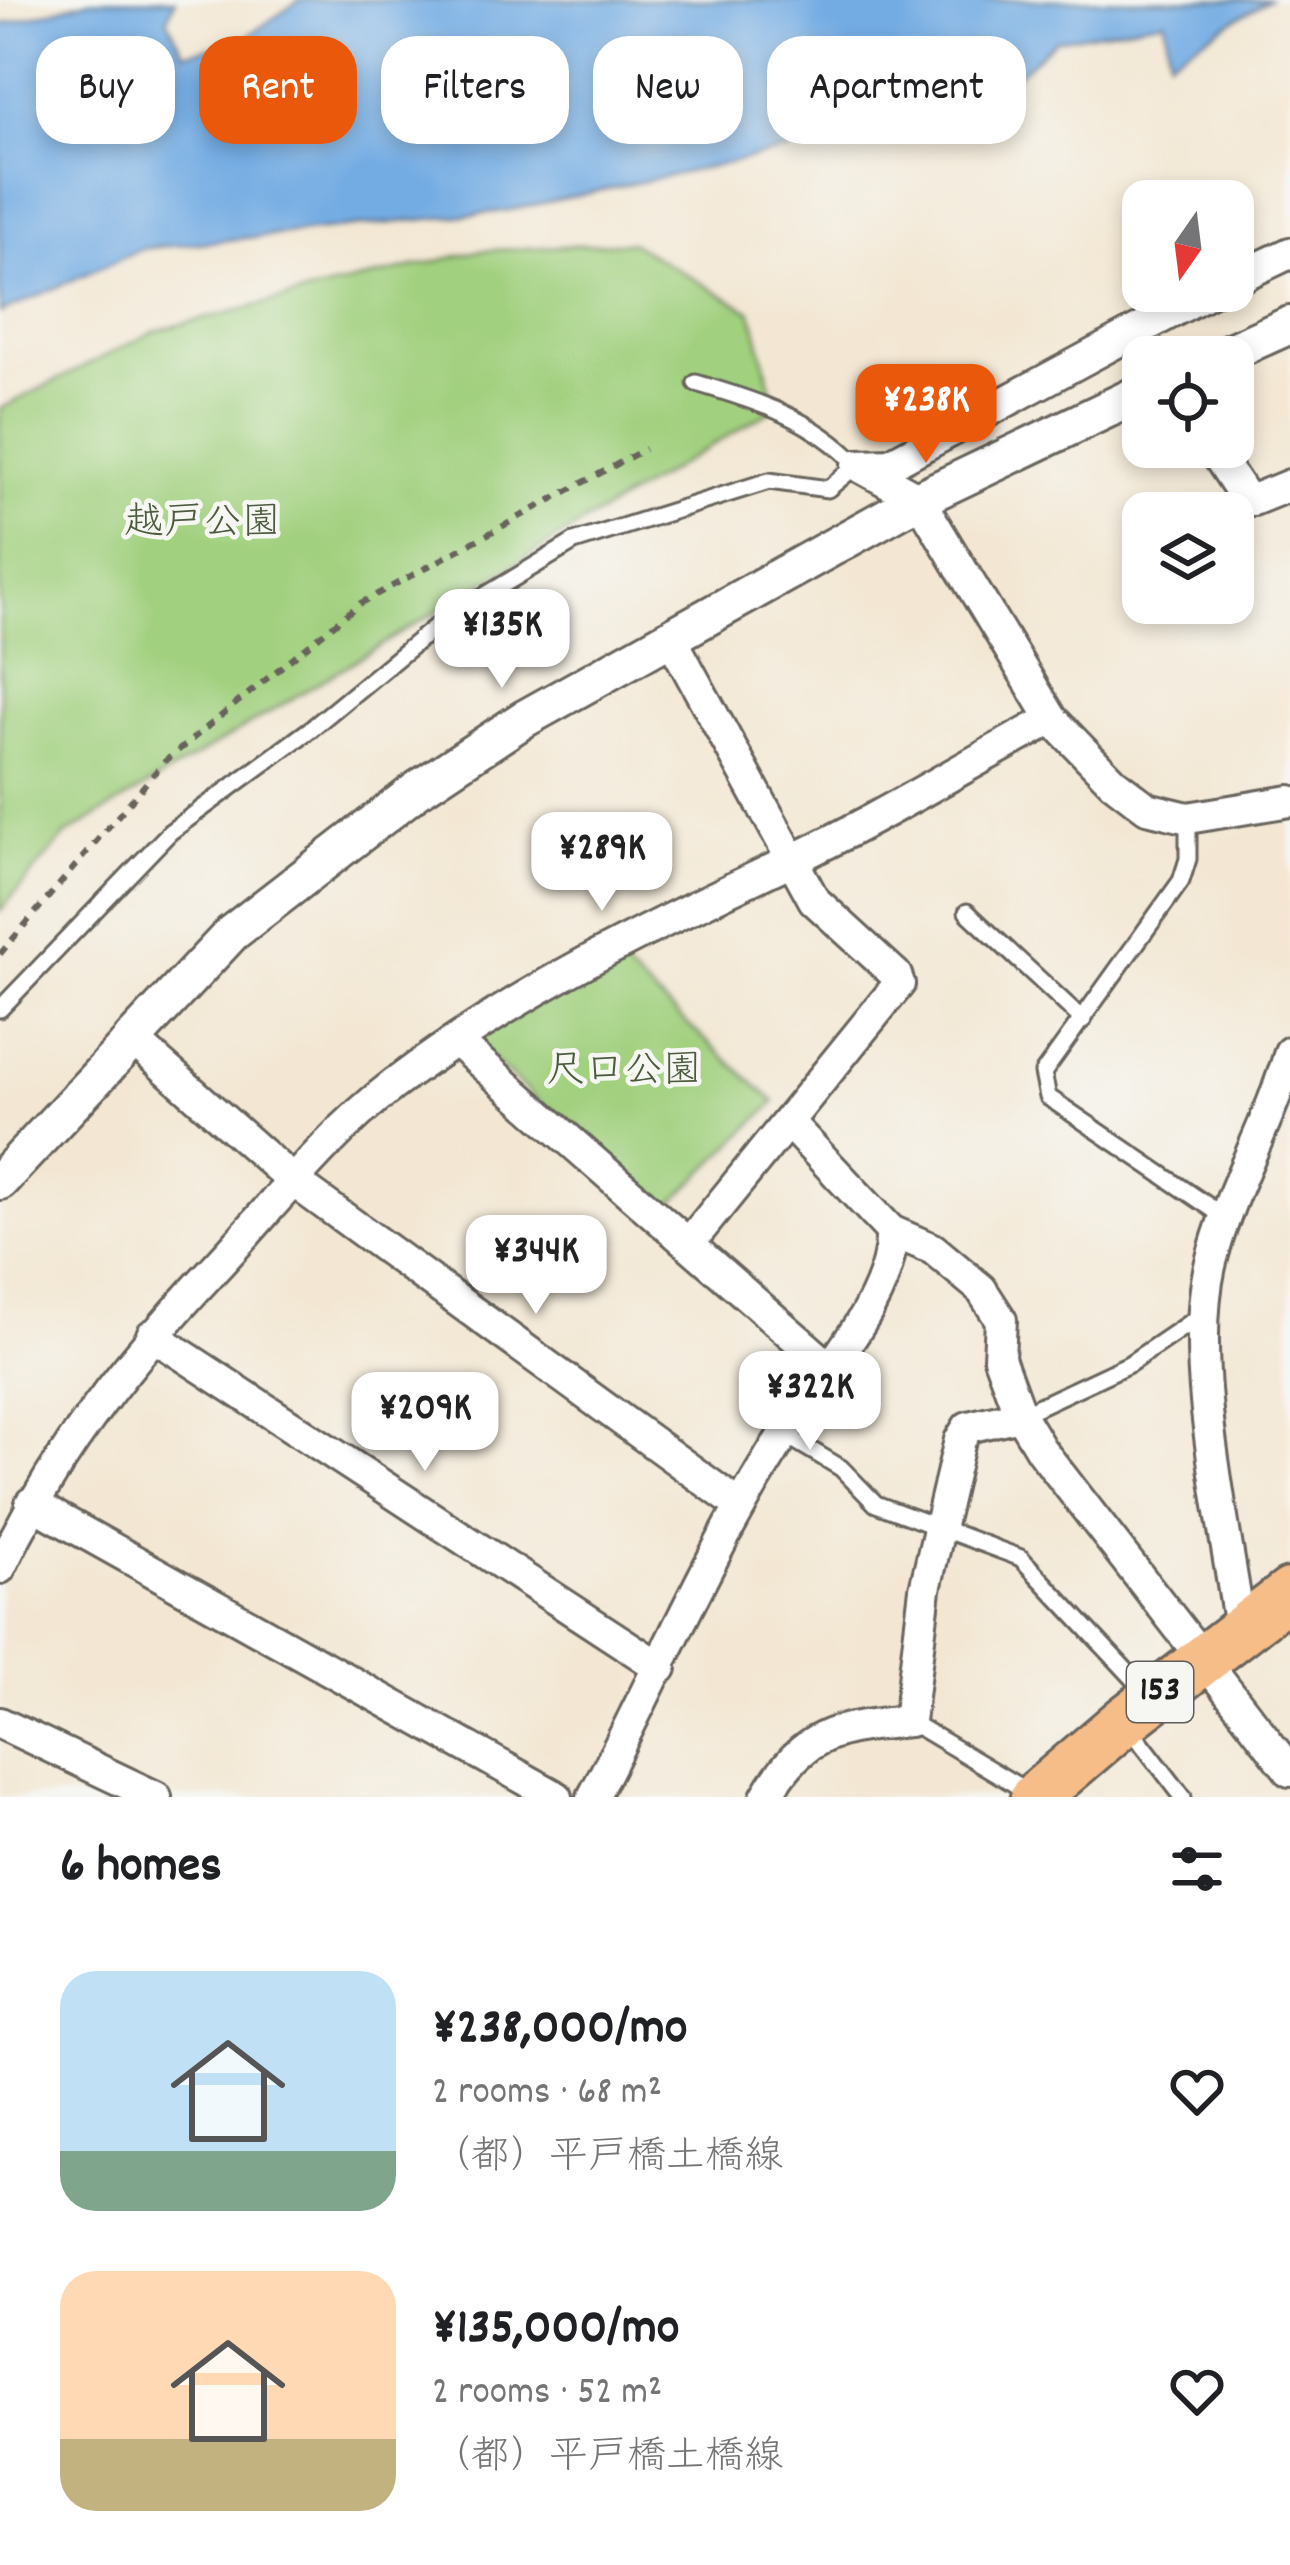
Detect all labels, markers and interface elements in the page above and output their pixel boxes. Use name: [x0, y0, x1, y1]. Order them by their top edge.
chip: Buy: [36, 36, 175, 144]
chip: Rent: [199, 36, 357, 144]
chip: Filters: [381, 36, 569, 144]
chip: New: [593, 36, 743, 144]
chip: Apartment: [767, 36, 1026, 144]
north arrow: [1122, 180, 1254, 312]
map controls: [1122, 180, 1254, 624]
button: locate: [1122, 336, 1254, 468]
pin: ¥238K: [842, 364, 1010, 466]
text: ¥238K: [883, 375, 969, 430]
button: layers: [1122, 492, 1254, 624]
park label: 越戸公園: [125, 498, 281, 553]
pin: ¥135K: [418, 589, 586, 691]
text: ¥135K: [462, 600, 542, 655]
pin: ¥289K: [518, 812, 686, 914]
text: ¥289K: [558, 823, 646, 878]
park label: 尺口公園: [546, 1046, 702, 1101]
pin: ¥344K: [452, 1215, 620, 1317]
text: ¥344K: [493, 1226, 579, 1281]
pin: ¥322K: [726, 1351, 894, 1453]
text: ¥322K: [766, 1362, 854, 1417]
pin: ¥209K: [341, 1372, 509, 1474]
text: ¥209K: [378, 1383, 472, 1438]
road number: 153: [1127, 1662, 1193, 1722]
text: 6 homes: [60, 1833, 222, 1905]
icon: filters: [1164, 1836, 1230, 1902]
text: ¥238,000/mo: [432, 1995, 687, 2067]
icon: home: [156, 2019, 300, 2163]
icon: heart: [1164, 2058, 1230, 2124]
text: 2 rooms · 68 m²: [432, 2067, 662, 2122]
text: （都）平戸橋土橋線: [432, 2132, 783, 2187]
text: ¥135,000/mo: [432, 2295, 679, 2367]
icon: home: [156, 2319, 300, 2463]
icon: heart: [1164, 2358, 1230, 2424]
text: 2 rooms · 52 m²: [432, 2367, 662, 2422]
text: （都）平戸橋土橋線: [432, 2432, 783, 2487]

